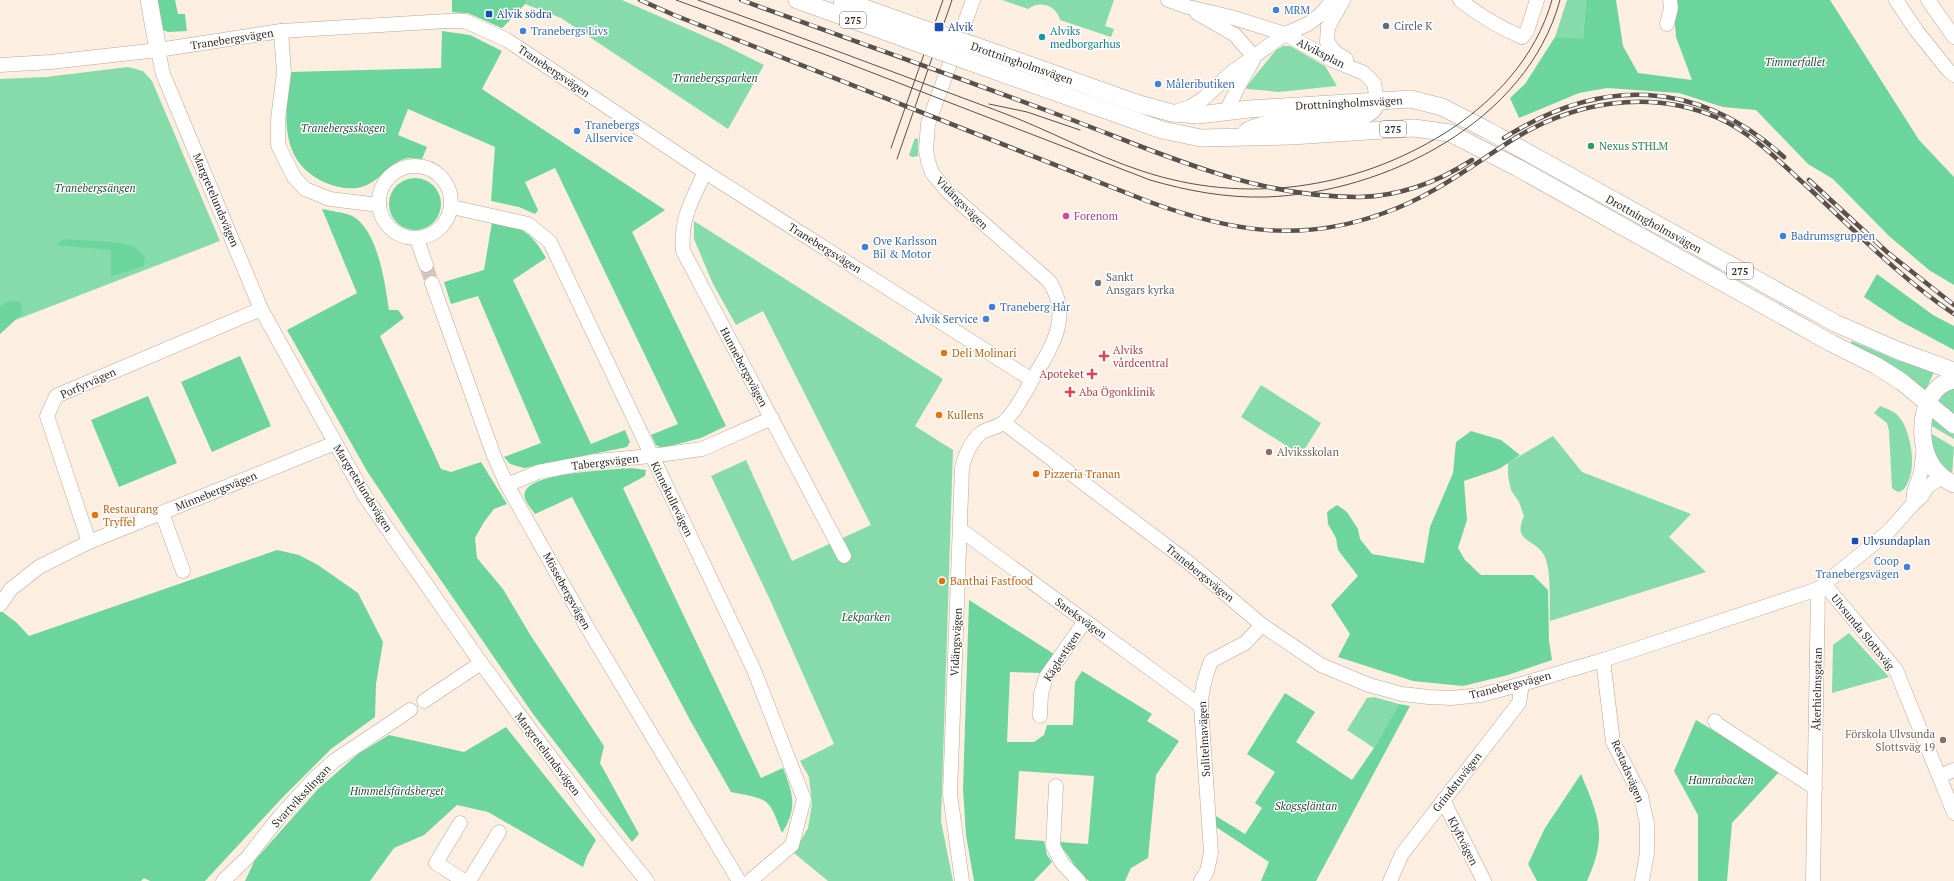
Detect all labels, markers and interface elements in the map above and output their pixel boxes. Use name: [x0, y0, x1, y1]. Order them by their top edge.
place label: MRM: [1284, 3, 1311, 17]
marker: MRM: [1271, 5, 1281, 15]
place label: Alvik södra: [497, 7, 552, 21]
marker: Alvik södra: [484, 9, 494, 19]
road number: 275: [840, 12, 866, 28]
place label: Circle K: [1394, 19, 1433, 33]
place label: Alvik: [948, 20, 974, 34]
marker: Alvik: [933, 21, 945, 33]
marker: Circle K: [1381, 21, 1391, 31]
place label: Tranebergs Livs: [531, 24, 608, 38]
place label: Alviks medborgarhus: [1050, 24, 1121, 51]
street label: Tranebergsvägen: [190, 25, 275, 52]
marker: Tranebergs Livs: [518, 26, 528, 36]
marker: Alviks medborgarhus: [1037, 32, 1047, 42]
street label: Alviksplan: [1295, 35, 1348, 71]
street label: Drottningholmsvägen: [969, 39, 1075, 87]
street label: Tranebergsvägen: [515, 42, 593, 100]
park label: Timmerfallet: [1765, 55, 1826, 69]
park label: Tranebergsparken: [672, 71, 758, 85]
place label: Måleributiken: [1166, 77, 1235, 91]
marker: Måleributiken: [1153, 79, 1163, 89]
street label: Drottningholmsvägen: [1295, 93, 1403, 113]
place label: Tranebergs Allservice: [585, 118, 640, 145]
park label: Tranebergsskogen: [301, 121, 385, 135]
road number: 275: [1380, 121, 1406, 137]
marker: Tranebergs Allservice: [572, 126, 582, 136]
place label: Nexus STHLM: [1599, 139, 1669, 153]
marker: Nexus STHLM: [1586, 141, 1596, 151]
street label: Margretelundsvägen: [190, 151, 242, 249]
street label: Vidängsvägen: [933, 174, 992, 233]
park label: Tranebergsängen: [54, 181, 136, 195]
street label: Drottningholmsvägen: [1604, 192, 1705, 256]
place label: Forenom: [1074, 209, 1118, 223]
marker: Forenom: [1061, 211, 1071, 221]
street label: Tranebergsvägen: [786, 220, 865, 276]
place label: Badrumsgruppen: [1791, 229, 1876, 243]
marker: Badrumsgruppen: [1778, 231, 1788, 241]
place label: Ove Karlsson Bil & Motor: [873, 234, 938, 261]
marker: Ove Karlsson Bil & Motor: [860, 242, 870, 252]
road number: 275: [1727, 263, 1753, 279]
place label: Sankt Ansgars kyrka: [1106, 270, 1175, 297]
marker: Sankt Ansgars kyrka: [1093, 278, 1103, 288]
place label: Traneberg Hår: [1000, 300, 1071, 314]
marker: Traneberg Hår: [987, 302, 997, 312]
place label: Alvik Service: [915, 312, 978, 326]
marker: Alvik Service: [981, 314, 991, 324]
street label: Hunnebergsvägen: [717, 325, 771, 410]
place label: Alviks vårdcentral: [1112, 343, 1169, 370]
place label: Deli Molinari: [952, 346, 1016, 360]
marker: Deli Molinari: [939, 348, 949, 358]
marker: Alviks vårdcentral: [1098, 350, 1110, 362]
street label: Porfyrvägen: [58, 364, 118, 401]
place label: Apoteket: [1040, 367, 1084, 381]
marker: Apoteket: [1087, 369, 1097, 379]
place label: Aba Ögonklinik: [1079, 385, 1155, 399]
marker: Aba Ögonklinik: [1064, 386, 1076, 398]
place label: Kullens: [947, 408, 984, 422]
marker: Kullens: [934, 410, 944, 420]
street label: Margretelundsvägen: [330, 442, 396, 535]
place label: Alviksskolan: [1277, 445, 1339, 459]
marker: Alviksskolan: [1264, 447, 1274, 457]
street label: Tabergsvägen: [571, 451, 640, 473]
street label: Kinnekullevägen: [648, 459, 696, 539]
place label: Pizzeria Tranan: [1044, 467, 1121, 481]
street label: Minnebergsvägen: [173, 468, 259, 514]
marker: Pizzeria Tranan: [1031, 469, 1041, 479]
place label: Restaurang Tryffel: [103, 502, 158, 529]
marker: Restaurang Tryffel: [90, 510, 100, 520]
place label: Ulvsundaplan: [1863, 534, 1931, 548]
marker: Ulvsundaplan: [1850, 536, 1860, 546]
street label: Tranebergsvägen: [1163, 541, 1237, 605]
street label: Mössebergsvägen: [540, 550, 594, 632]
place label: Coop Tranebergsvägen: [1815, 554, 1899, 581]
marker: Coop Tranebergsvägen: [1902, 562, 1912, 572]
place label: Banthai Fastfood: [950, 574, 1033, 588]
marker: Banthai Fastfood: [937, 576, 947, 586]
street label: Ulvsunda Slottsväg: [1828, 591, 1898, 673]
street label: Sareksvägen: [1052, 595, 1110, 642]
street label: Vidängsvägen: [947, 607, 965, 677]
park label: Lekparken: [841, 610, 890, 624]
street label: Käglestigen: [1041, 628, 1084, 684]
street label: Åkerhielmsgatan: [1809, 647, 1825, 731]
street label: Tranebergsvägen: [1468, 668, 1553, 702]
street label: Sulitelmavägen: [1195, 700, 1213, 777]
street label: Margretelundsvägen: [512, 710, 584, 799]
place label: Förskola Ulvsunda Slottsväg 19: [1845, 727, 1935, 754]
marker: Förskola Ulvsunda Slottsväg 19: [1938, 735, 1948, 745]
street label: Restadsvägen: [1609, 738, 1648, 805]
street label: Grindstuvägen: [1429, 749, 1485, 815]
street label: Svartviksslingan: [268, 761, 334, 830]
park label: Hamrabacken: [1687, 773, 1754, 787]
park label: Himmelsfärdsberget: [349, 784, 444, 798]
park label: Skogsgläntan: [1275, 799, 1337, 813]
street label: Klyftvägen: [1445, 814, 1481, 868]

